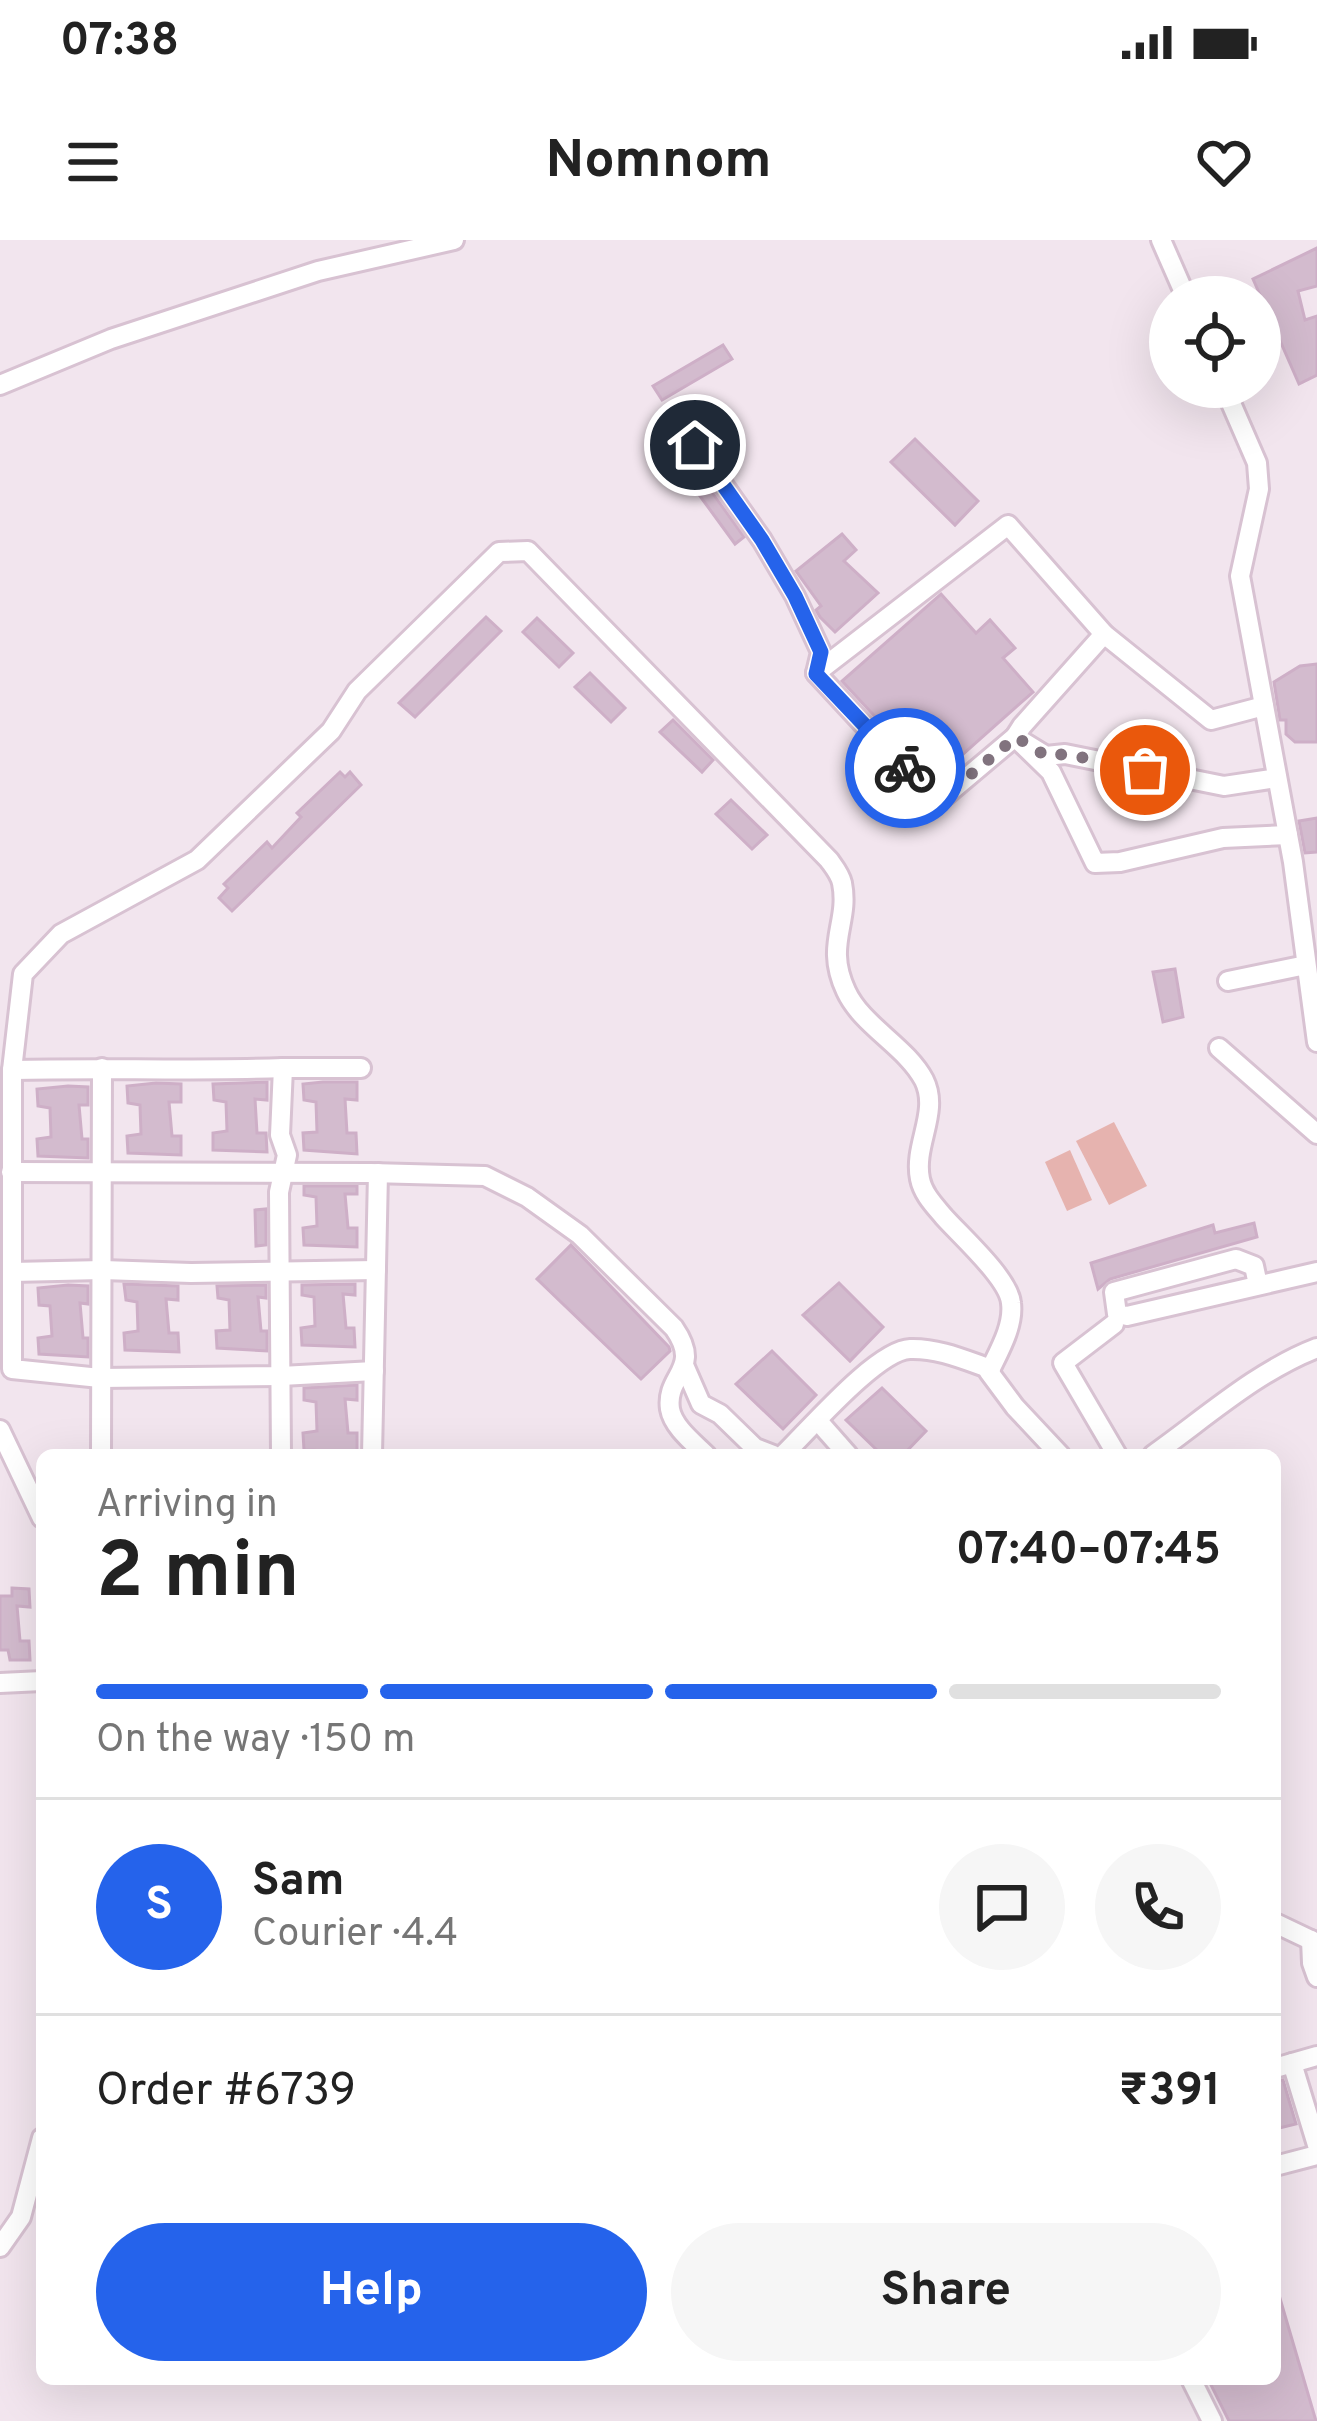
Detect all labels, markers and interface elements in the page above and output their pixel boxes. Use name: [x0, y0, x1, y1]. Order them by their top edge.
text: 07:38: [60, 14, 179, 71]
text: Nomnom: [545, 128, 772, 197]
icon: menu: [60, 129, 126, 195]
icon: heart: [1191, 129, 1257, 195]
map controls: [1149, 276, 1281, 408]
button: locate: [1149, 276, 1281, 408]
pin: [644, 394, 746, 496]
icon: home: [662, 412, 728, 478]
courier: [845, 708, 965, 828]
pin: [1094, 719, 1196, 821]
icon: bike: [872, 735, 938, 801]
icon: bag: [1112, 737, 1178, 803]
text: Arriving in: [96, 1482, 278, 1531]
text: 07:40–07:45: [956, 1523, 1221, 1580]
text: 2 min: [96, 1526, 300, 1625]
text: On the way · 150 m: [96, 1717, 415, 1766]
button: chat: [939, 1844, 1065, 1970]
button: phone: [1095, 1844, 1221, 1970]
text: Sam: [252, 1854, 344, 1911]
text: S: [145, 1878, 173, 1935]
text: Courier · 4.4: [252, 1911, 458, 1960]
text: Order #6739: [96, 2064, 356, 2121]
text: ₹391: [1119, 2064, 1221, 2121]
button: Help: [96, 2223, 647, 2361]
button: Share: [671, 2223, 1221, 2361]

